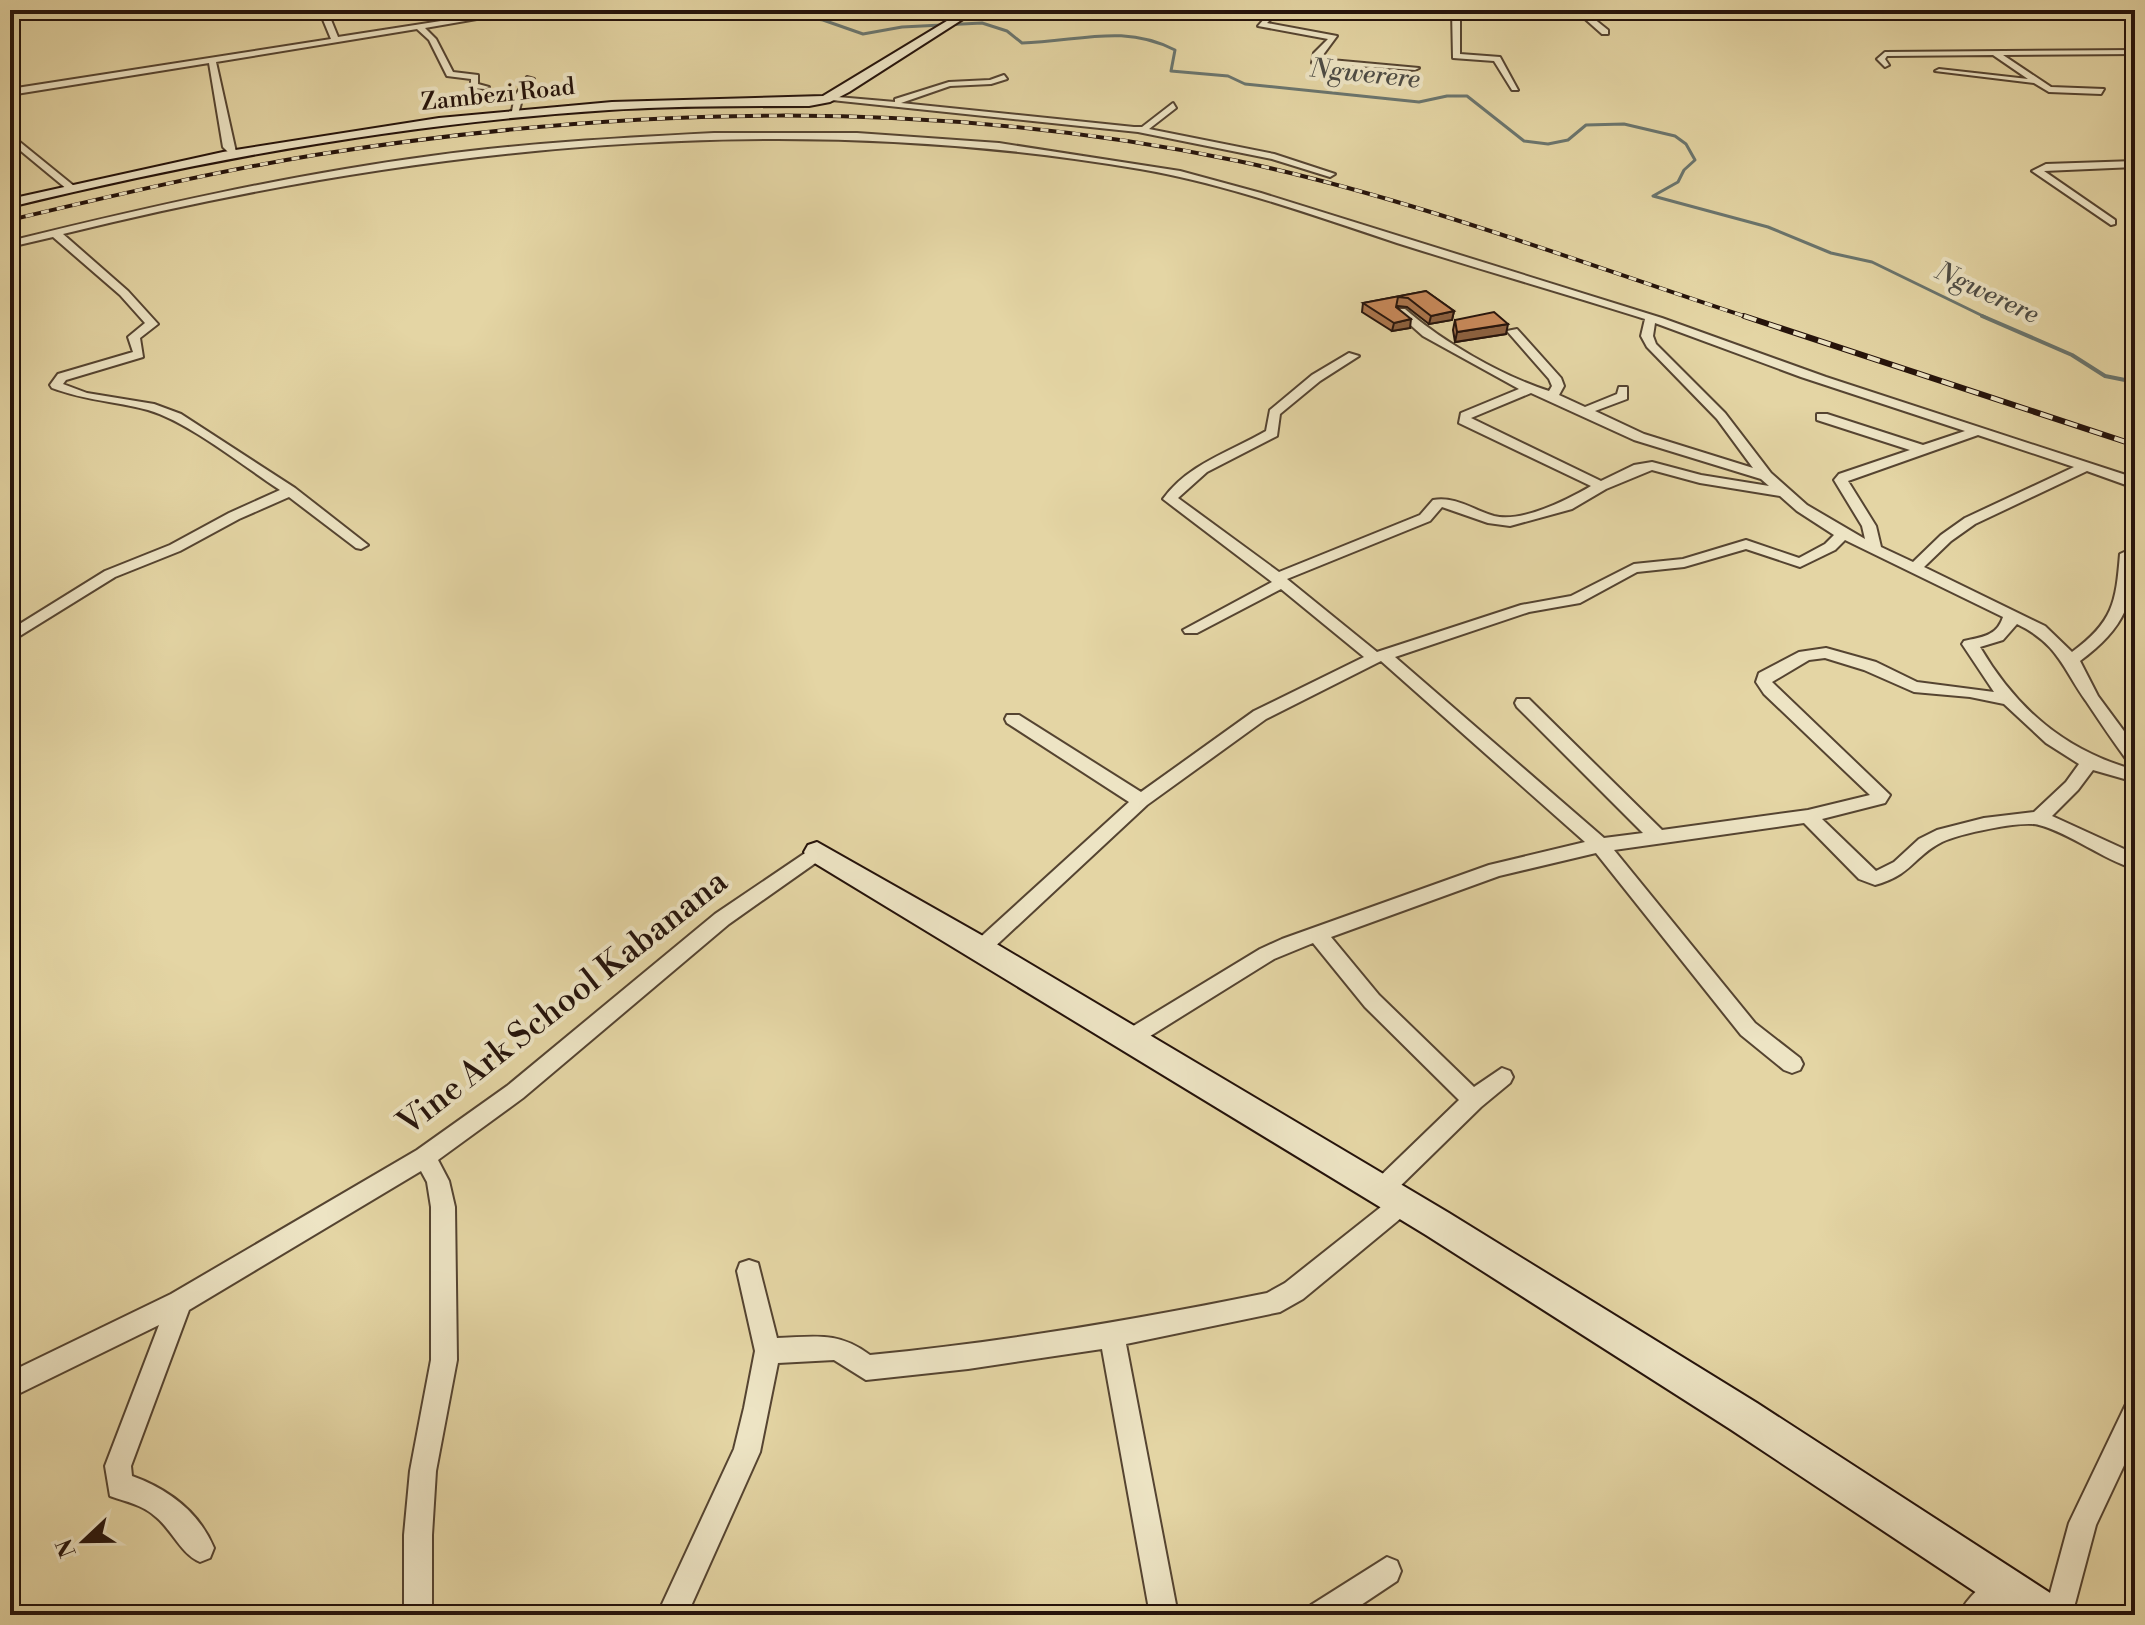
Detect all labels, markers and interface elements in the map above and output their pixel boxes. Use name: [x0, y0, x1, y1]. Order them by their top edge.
water label: Ngwerere: [1307, 52, 1422, 96]
street label: Zambezi Road: [420, 72, 577, 118]
water label: Ngwerere: [1929, 255, 2044, 331]
street label: Vine Ark School Kabanana: [389, 861, 737, 1146]
north arrow: [44, 1501, 124, 1581]
text: N: [51, 1534, 83, 1561]

